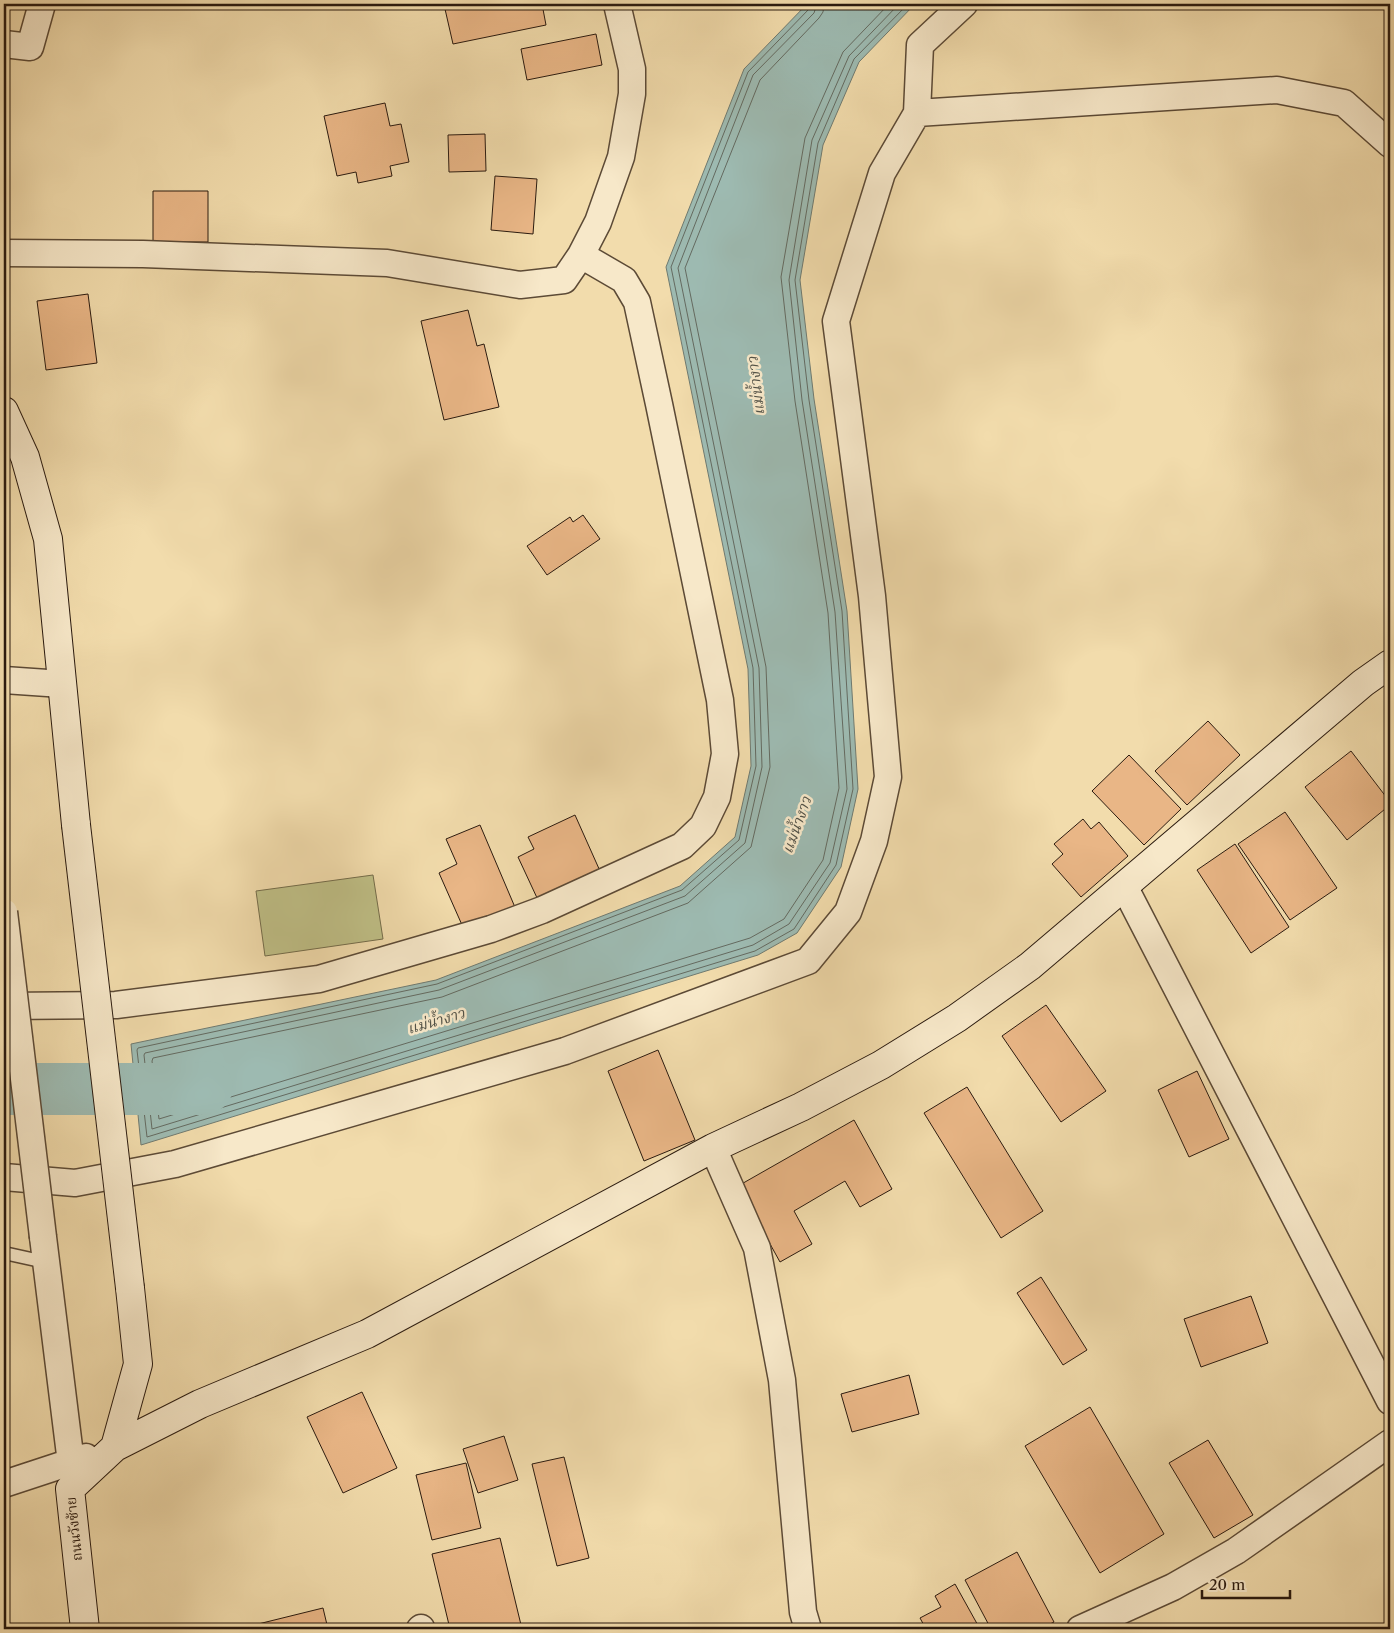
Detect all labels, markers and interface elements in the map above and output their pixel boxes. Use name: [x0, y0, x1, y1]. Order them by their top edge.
water label: แม่น้ำงาว: [741, 354, 769, 417]
water label: แม่น้ำงาว: [777, 792, 816, 856]
water label: แม่น้ำงาว: [405, 1002, 468, 1038]
street label: ถนนวังซ้าย: [62, 1496, 86, 1562]
scale bar: [1202, 1568, 1289, 1600]
text: 20 m: [1209, 1575, 1245, 1594]

